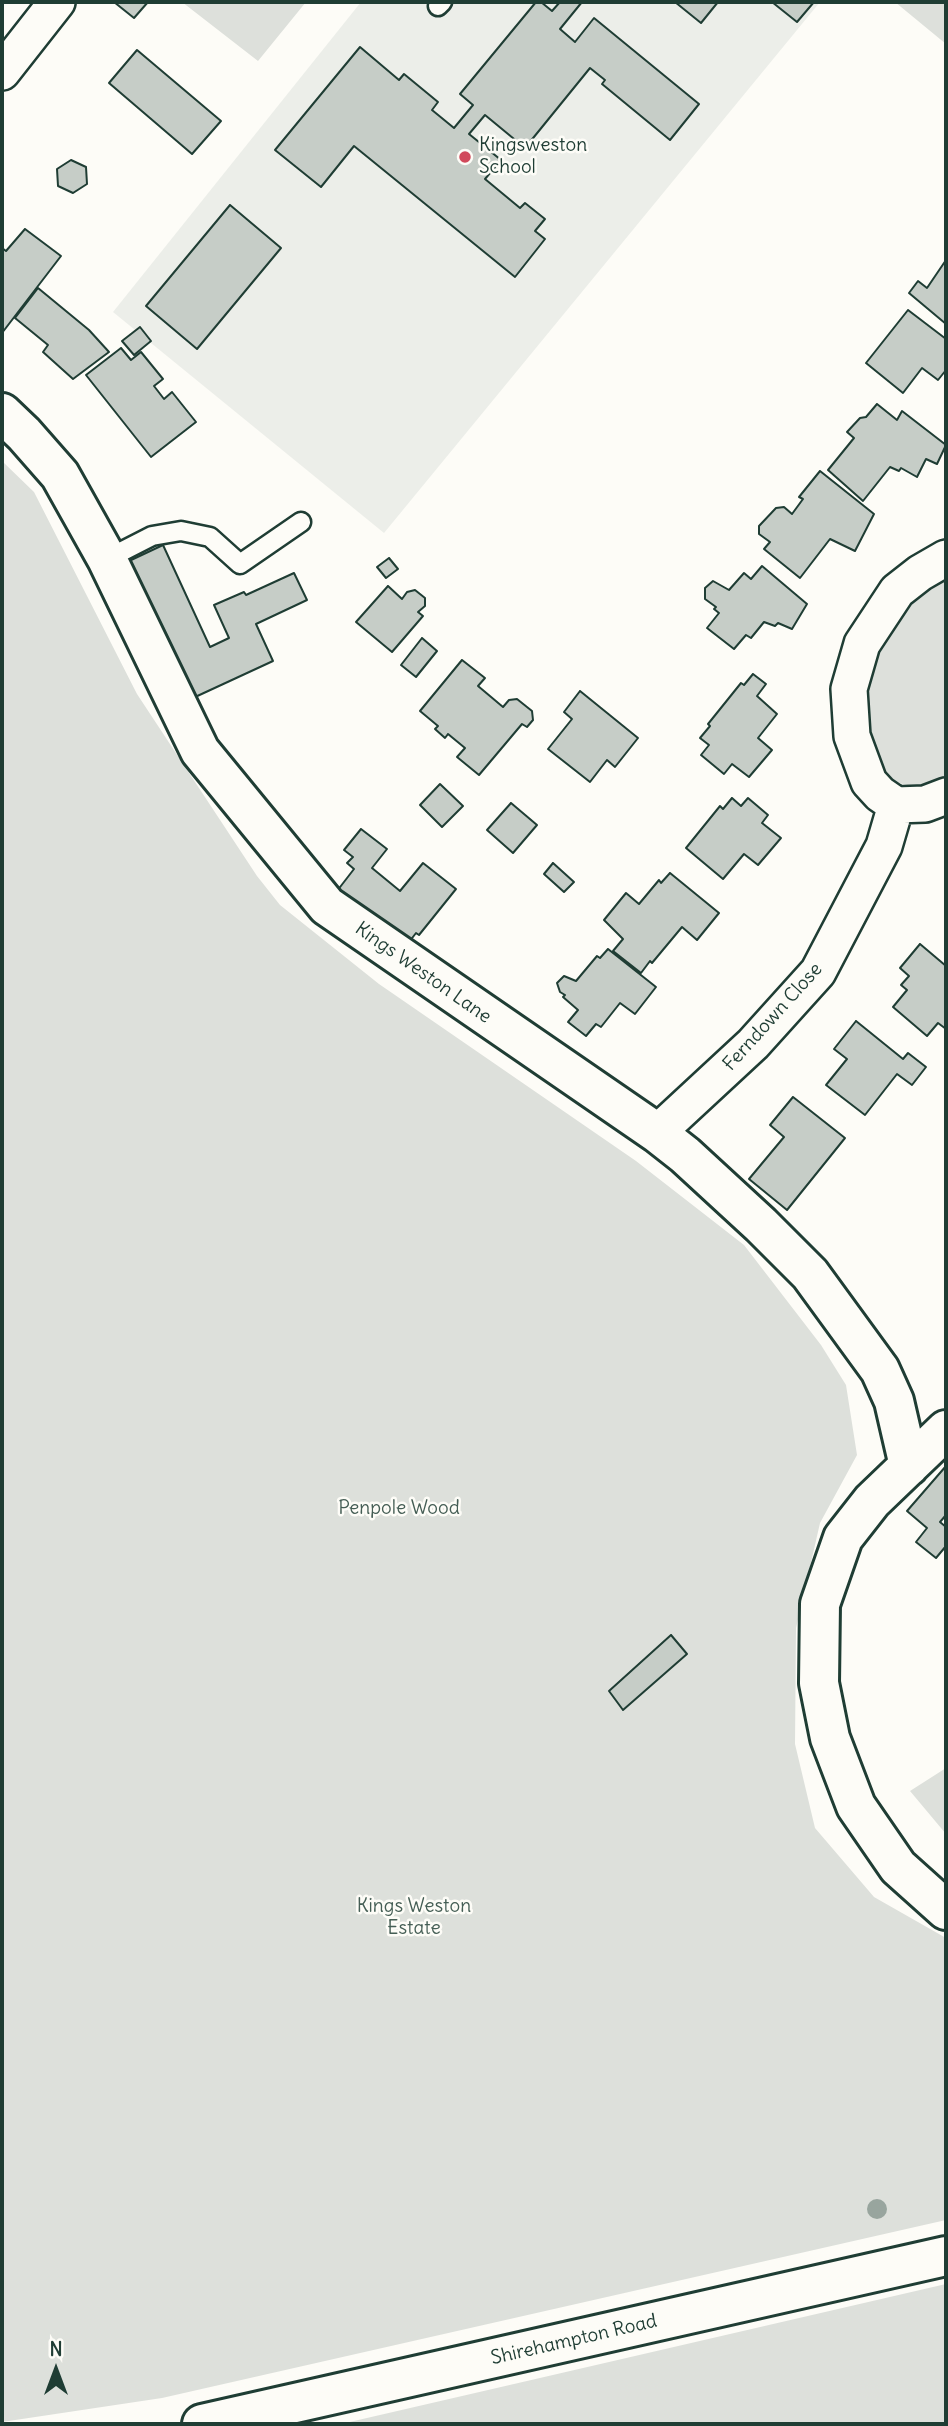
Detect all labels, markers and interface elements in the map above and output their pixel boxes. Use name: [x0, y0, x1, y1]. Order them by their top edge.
place label: Kingsweston School: [479, 135, 587, 179]
marker: Kingsweston School: [457, 149, 473, 165]
street label: Kings Weston Lane: [350, 917, 496, 1029]
street label: Ferndown Close: [719, 958, 827, 1076]
park label: Penpole Wood: [338, 1498, 460, 1520]
park label: Kings Weston Estate: [357, 1896, 471, 1940]
street label: Shirehampton Road: [489, 2310, 659, 2370]
north arrow: [21, 2335, 91, 2405]
text: N: [49, 2337, 63, 2361]

